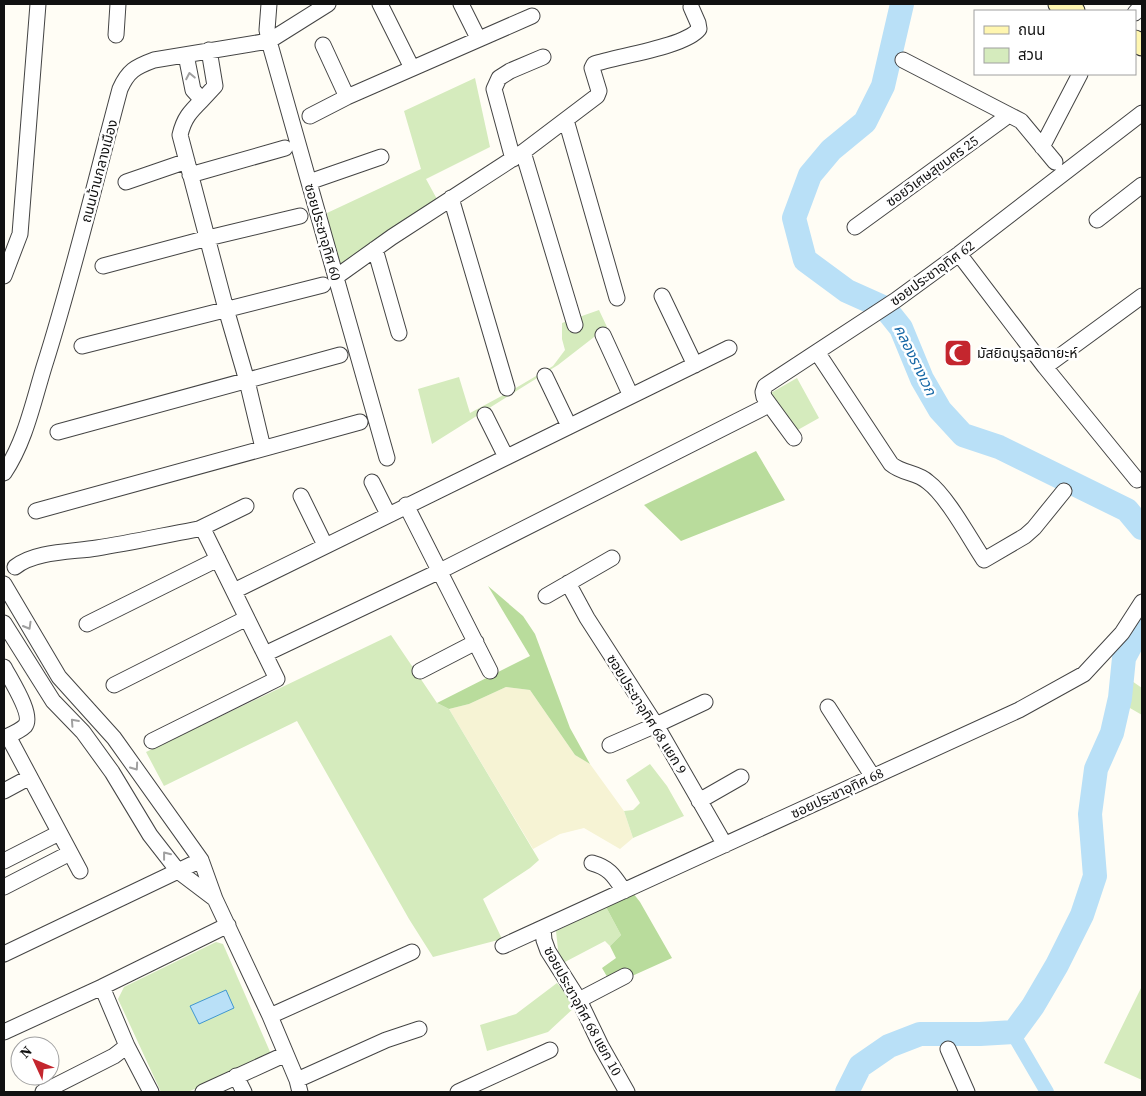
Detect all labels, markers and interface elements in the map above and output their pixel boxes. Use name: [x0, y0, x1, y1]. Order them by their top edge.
legend: [974, 10, 1136, 75]
text: ถนน: [1018, 19, 1045, 40]
text: สวน: [1018, 44, 1043, 65]
one-way arrow: [186, 71, 196, 80]
street label: ถนนบ้านกลางเมือง: [76, 117, 122, 225]
street label: ซอยวิเศษสุขนคร 25: [882, 131, 982, 211]
street label: ซอยประชาอุทิศ 60: [300, 181, 346, 283]
street label: ซอยประชาอุทิศ 62: [886, 235, 978, 311]
water label: คลองรางเวก: [889, 321, 942, 400]
mosque icon: มัสยิดนูรุลฮิดายะห์: [943, 338, 973, 368]
place label: มัสยิดนูรุลฮิดายะห์: [977, 343, 1078, 363]
one-way arrow: [22, 620, 32, 629]
street label: ซอยประชาอุทิศ 68 แยก 9: [602, 650, 692, 778]
one-way arrow: [70, 718, 79, 727]
one-way arrow: [129, 761, 138, 771]
street label: ซอยประชาอุทิศ 68: [787, 763, 887, 823]
one-way arrow: [163, 851, 172, 861]
street label: ซอยประชาอุทิศ 68 แยก 10: [539, 943, 627, 1079]
north arrow: [10, 1036, 60, 1086]
text: N: [15, 1041, 36, 1063]

